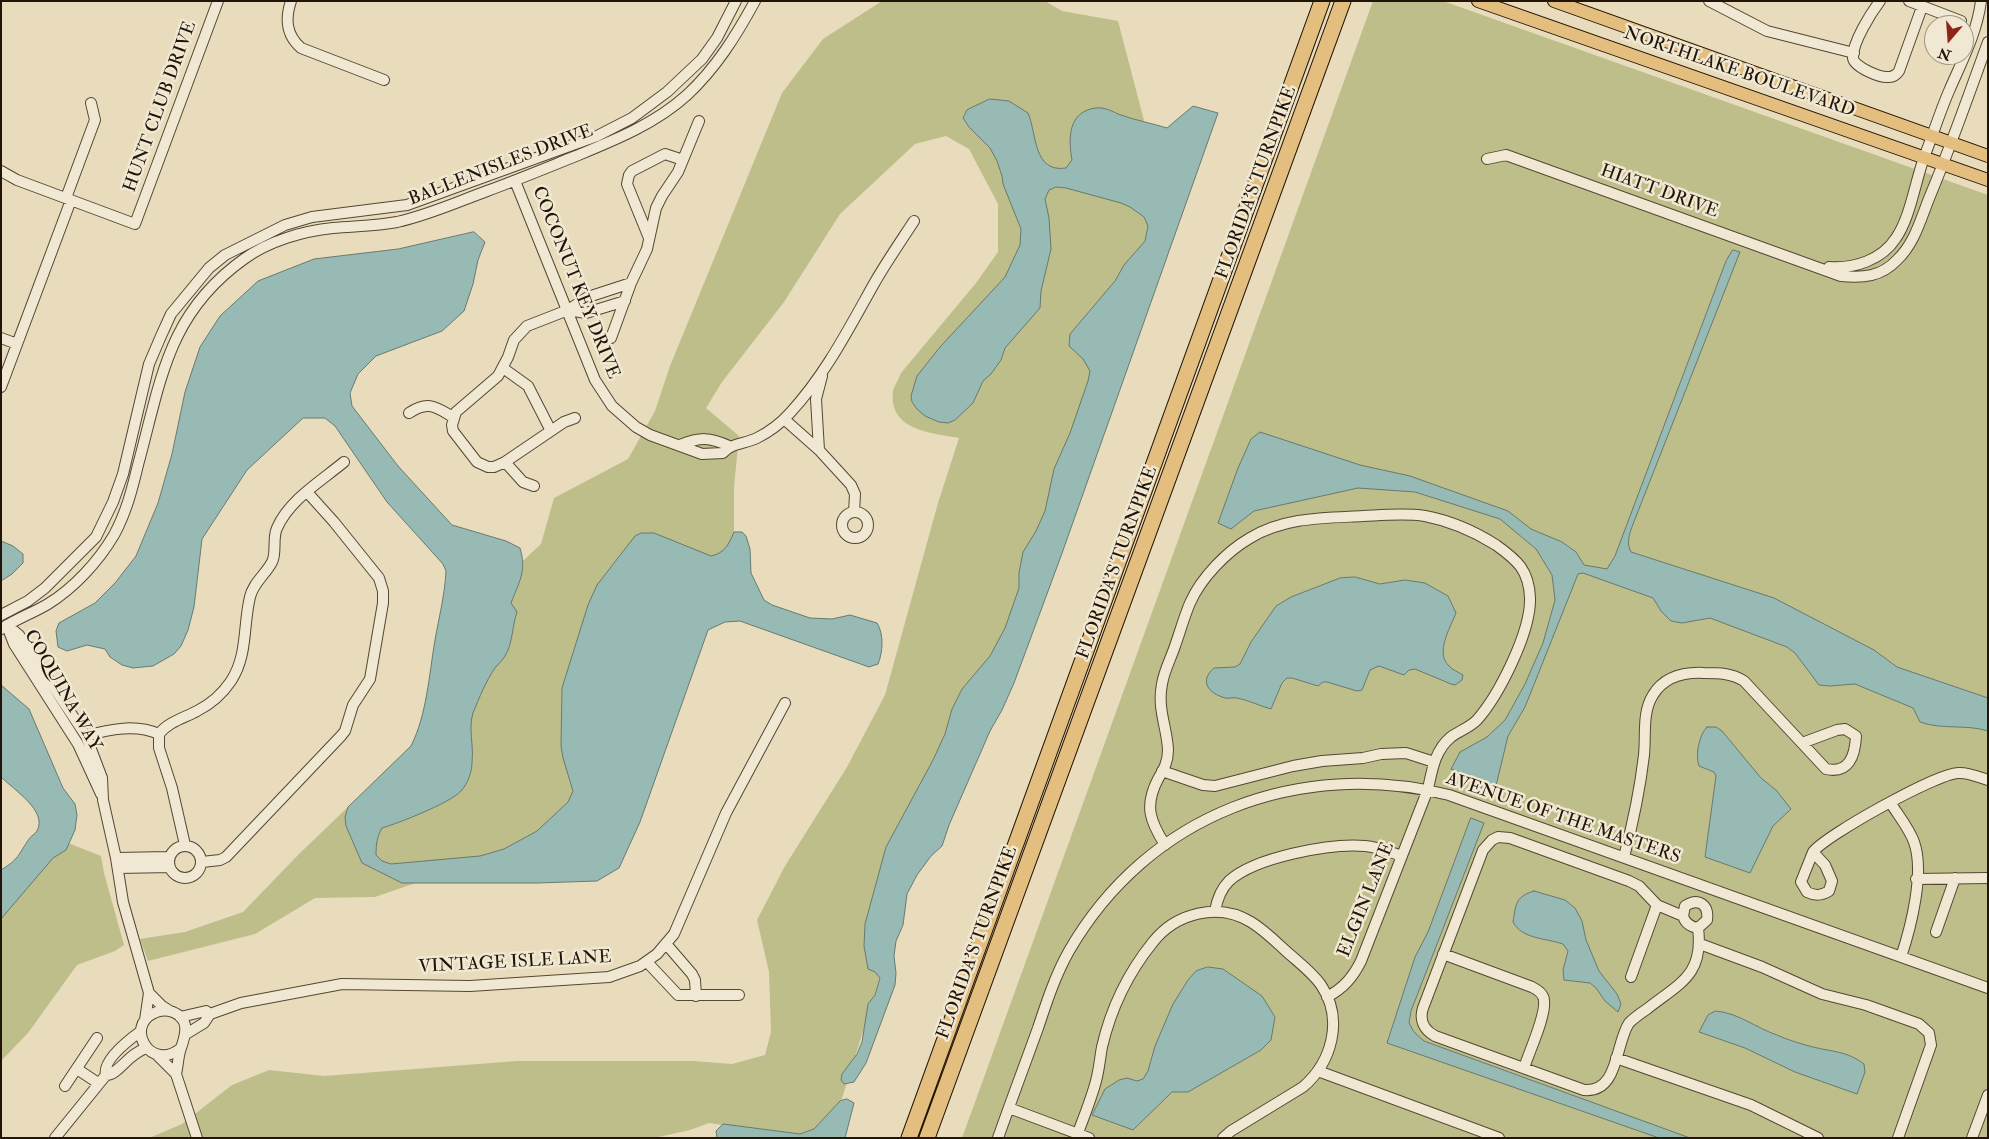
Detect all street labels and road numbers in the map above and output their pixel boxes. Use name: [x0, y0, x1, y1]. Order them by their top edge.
street label: HUNT CLUB DRIVE: [120, 19, 202, 195]
street label: NORTHLAKE BOULEVARD: [1621, 23, 1857, 123]
street label: FLORIDA'S TURNPIKE: [1212, 84, 1302, 282]
street label: BALLENISLES DRIVE: [406, 121, 596, 211]
street label: HIATT DRIVE: [1597, 161, 1721, 223]
street label: COCONUT KEY DRIVE: [526, 184, 624, 382]
street label: FLORIDA'S TURNPIKE: [1073, 464, 1163, 662]
street label: COQUINA WAY: [18, 626, 106, 756]
street label: AVENUE OF THE MASTERS: [1443, 769, 1683, 869]
street label: ELGIN LANE: [1334, 839, 1400, 961]
street label: FLORIDA'S TURNPIKE: [933, 844, 1023, 1042]
street label: VINTAGE ISLE LANE: [418, 947, 612, 979]

